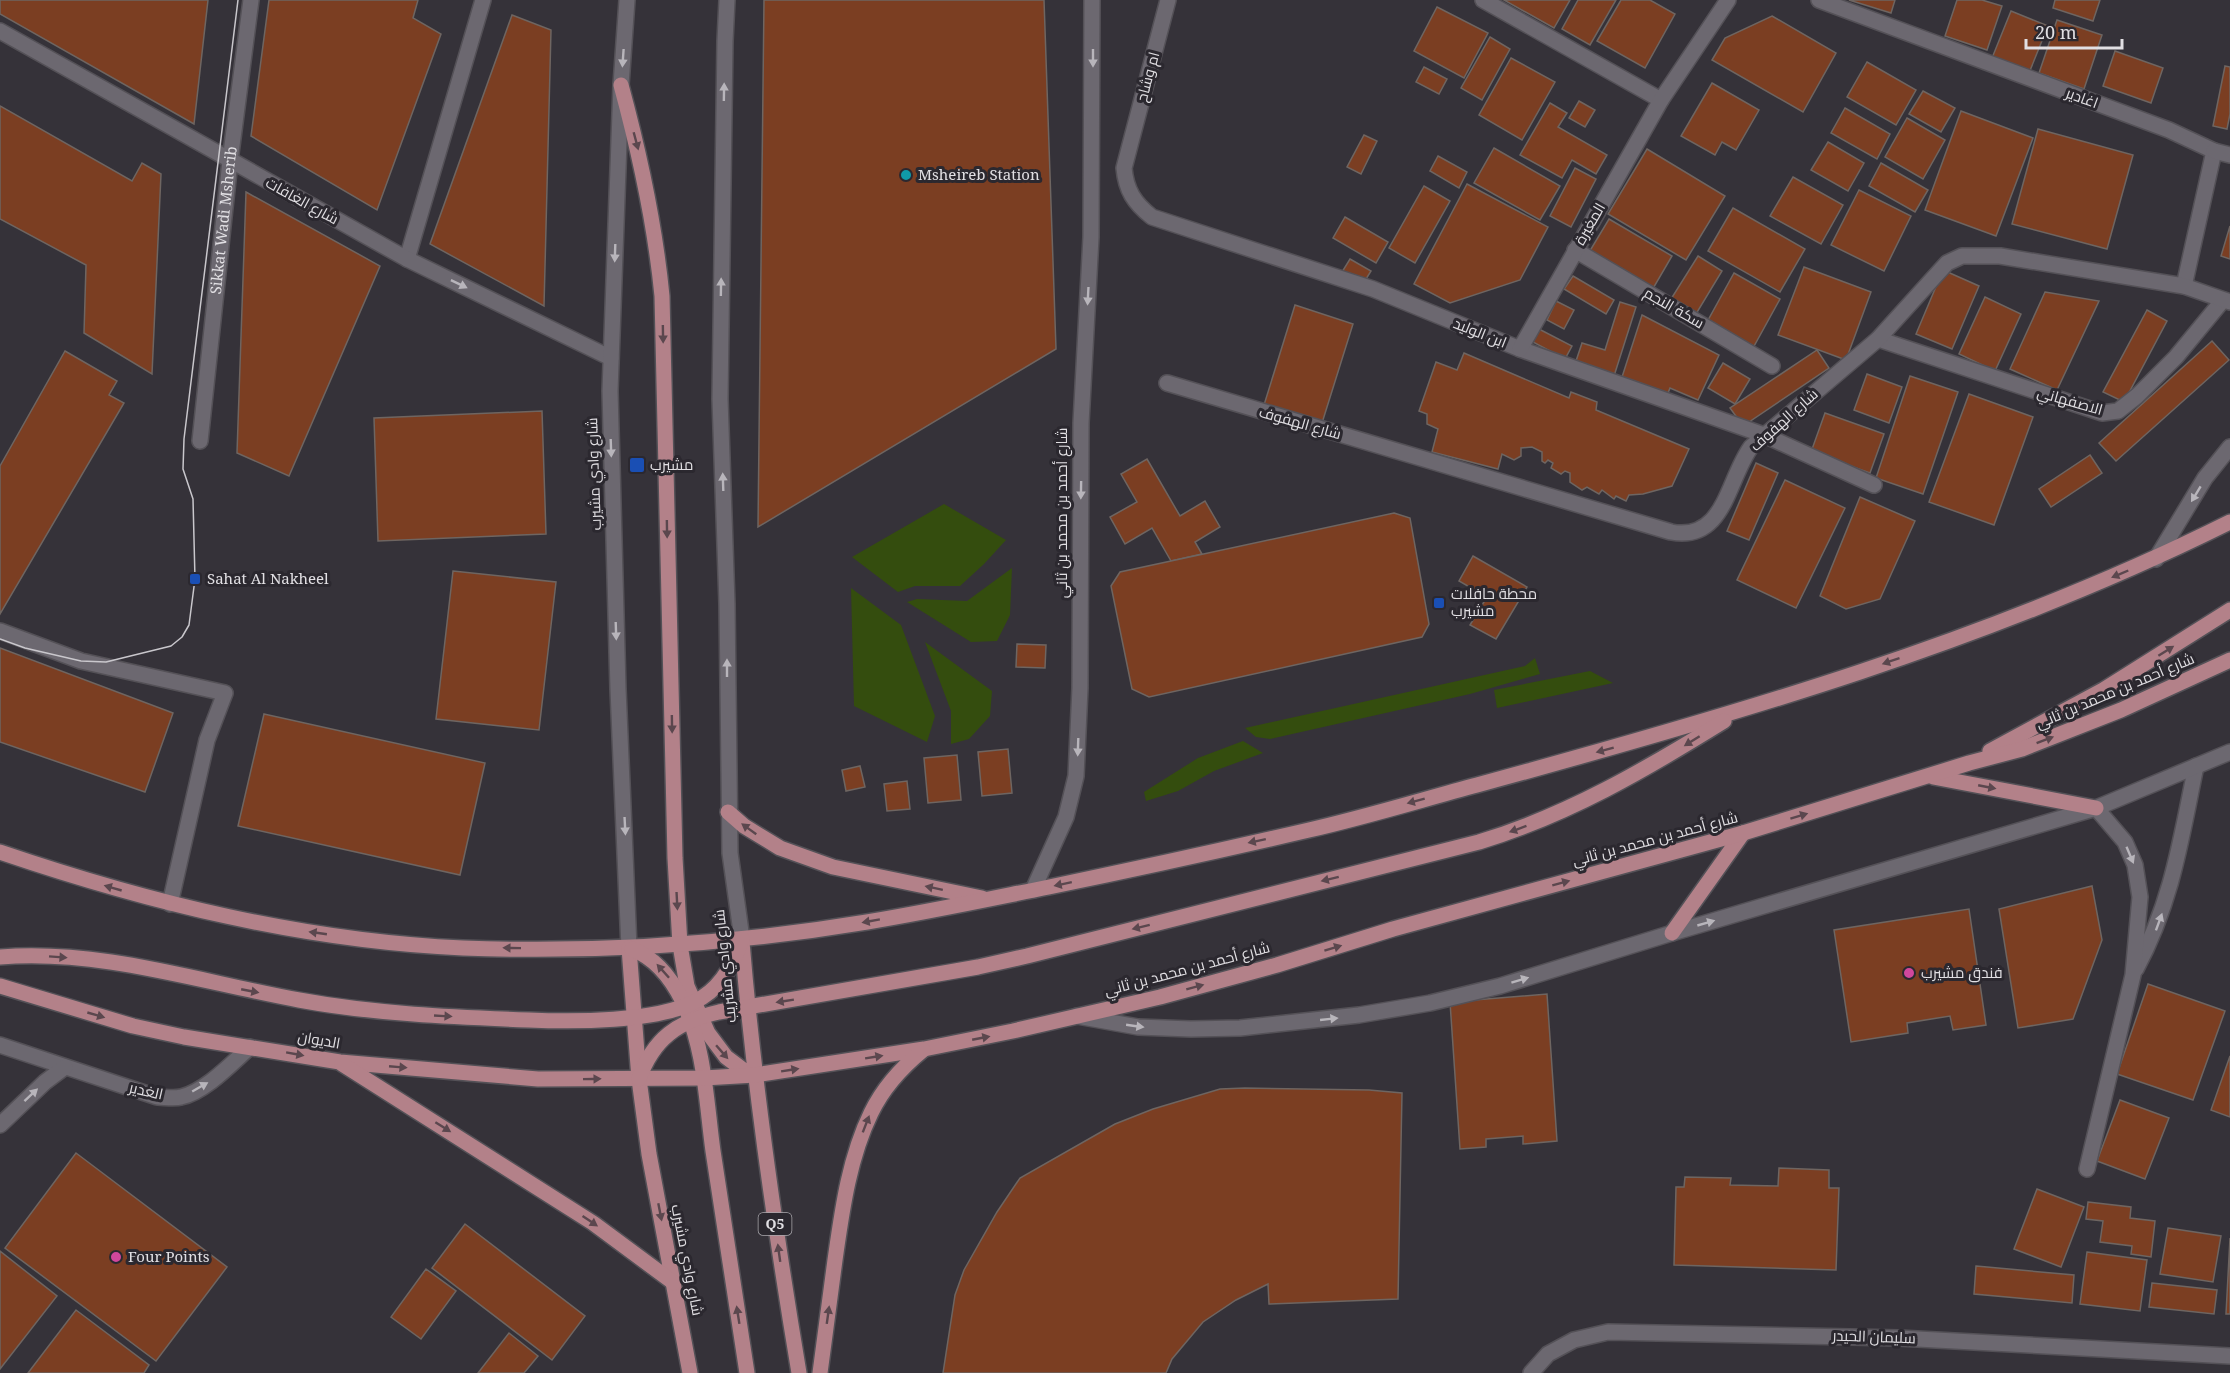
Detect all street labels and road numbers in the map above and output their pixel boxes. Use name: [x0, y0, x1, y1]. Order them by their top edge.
street label: ام وشاح: [1131, 50, 1165, 104]
street label: اغادير: [2062, 82, 2101, 112]
street label: Sikkat Wadi Msherib: [205, 145, 241, 295]
street label: شارع الغافات: [261, 172, 343, 230]
street label: المغيرة: [1569, 199, 1609, 248]
street label: سكة النجم: [1640, 282, 1708, 333]
street label: ابن الوليد: [1450, 312, 1510, 353]
street label: الاصفهاني: [2034, 381, 2105, 422]
street label: شارع الهفوف: [1745, 383, 1823, 457]
street label: شارع الهفوف: [1256, 401, 1344, 445]
street label: شارع وادي مشيرب: [581, 417, 608, 531]
street label: شارع أحمد بن محمد بن ثاني: [1051, 428, 1074, 598]
street label: شارع أحمد بن محمد بن ثاني: [2032, 648, 2198, 735]
street label: شارع أحمد بن محمد بن ثاني: [1570, 806, 1740, 873]
street label: شارع وادي مشريب: [708, 908, 743, 1024]
street label: شارع أحمد بن محمد بن ثاني: [1102, 936, 1272, 1003]
street label: الديوان: [296, 1025, 342, 1054]
street label: الغدير: [126, 1076, 165, 1104]
street label: شارع وادي مشيرب: [664, 1202, 709, 1318]
road number: Q5: [758, 1213, 792, 1235]
street label: سليمان الحيدر: [1831, 1325, 1916, 1348]

